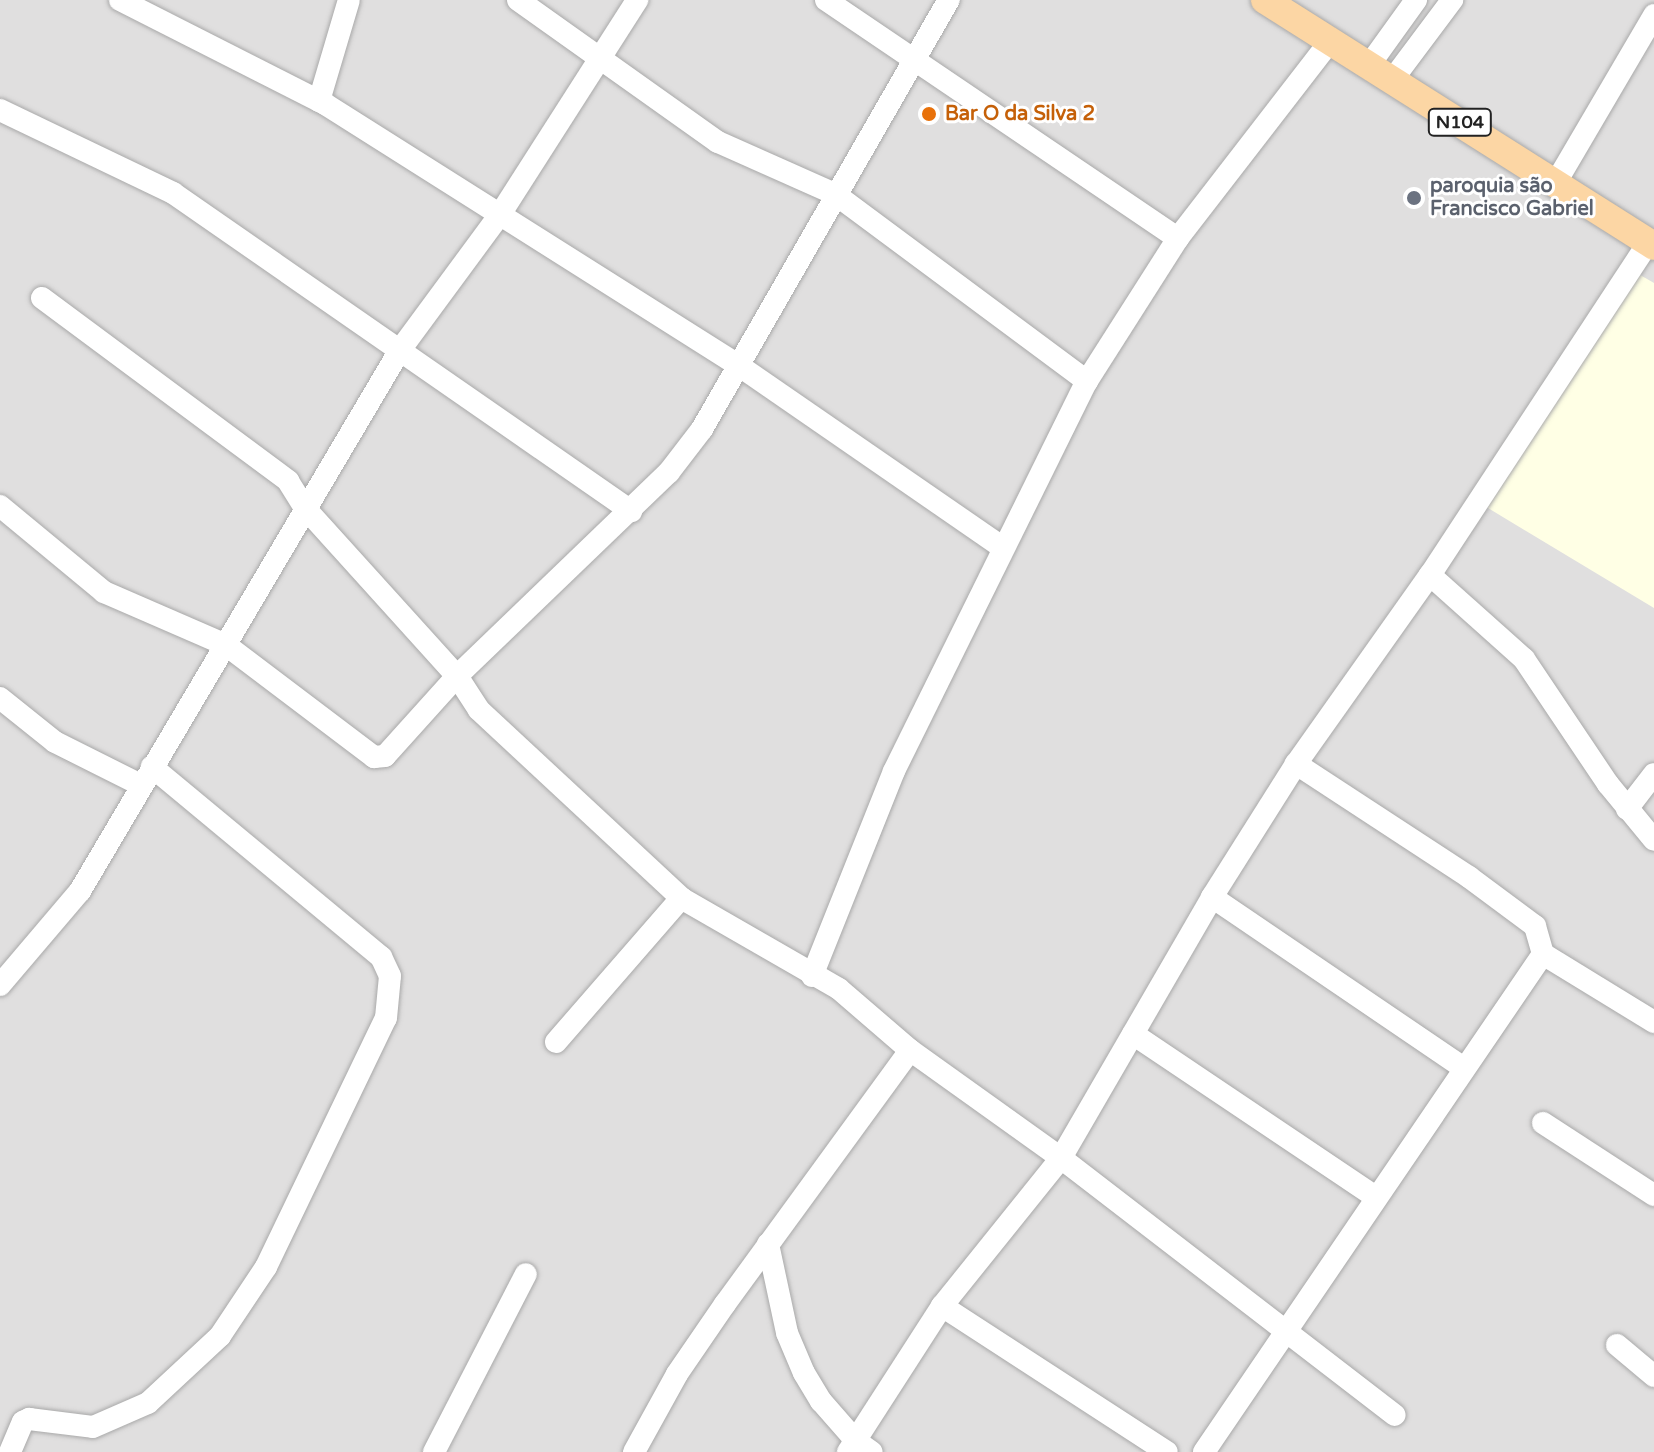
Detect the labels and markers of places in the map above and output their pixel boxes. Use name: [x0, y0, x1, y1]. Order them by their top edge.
place label: Bar O da Silva 2: [945, 102, 1095, 126]
marker: Bar O da Silva 2: [920, 105, 938, 123]
place label: paroquia são Francisco Gabriel: [1430, 174, 1594, 221]
marker: paroquia são Francisco Gabriel: [1405, 189, 1423, 207]

